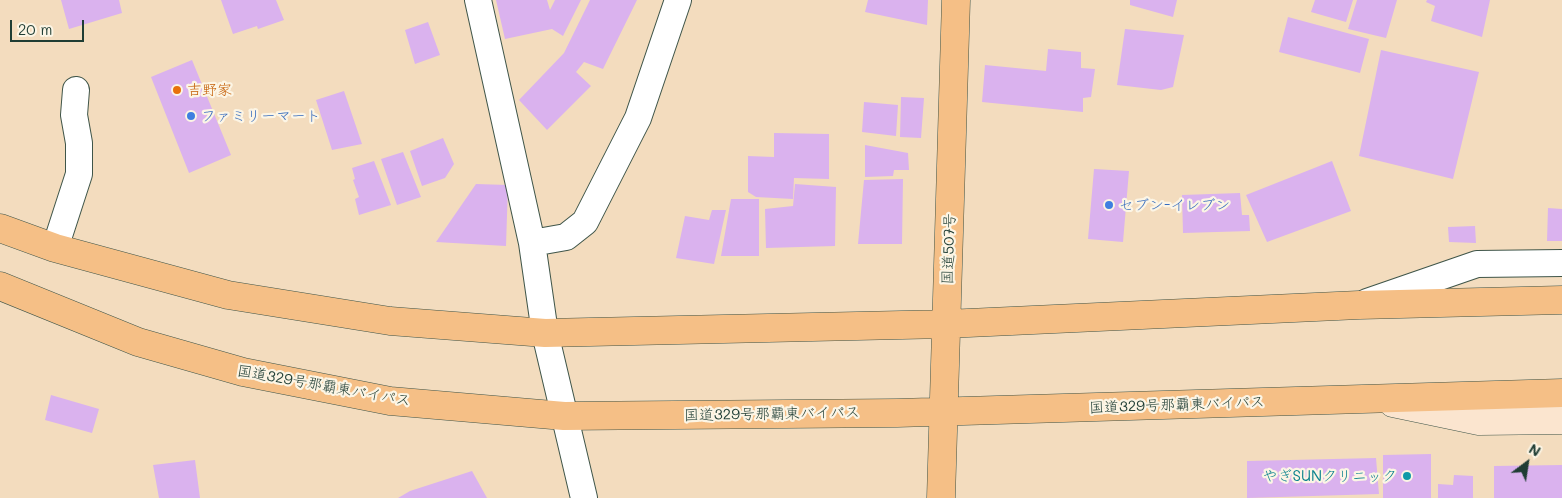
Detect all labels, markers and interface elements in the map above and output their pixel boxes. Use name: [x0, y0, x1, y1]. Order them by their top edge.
scale bar: [12, 10, 86, 42]
text: 20 m: [18, 19, 52, 39]
place label: 吉野家: [187, 81, 232, 99]
marker: 吉野家: [171, 84, 183, 96]
place label: ファミリーマート: [201, 107, 321, 125]
marker: ファミリーマート: [185, 110, 197, 122]
place label: セブン-イレブン: [1119, 196, 1230, 214]
marker: セブン-イレブン: [1103, 199, 1115, 211]
street label: 国道507号: [939, 213, 959, 285]
street label: 国道329号那覇東バイパス: [236, 362, 412, 410]
street label: 国道329号那覇東バイパス: [1089, 393, 1265, 417]
street label: 国道329号那覇東バイパス: [684, 403, 860, 425]
north arrow: [1502, 438, 1552, 488]
text: N: [1526, 439, 1544, 461]
place label: やぎSUNクリニック: [1262, 467, 1397, 485]
marker: やぎSUNクリニック: [1401, 470, 1413, 482]

